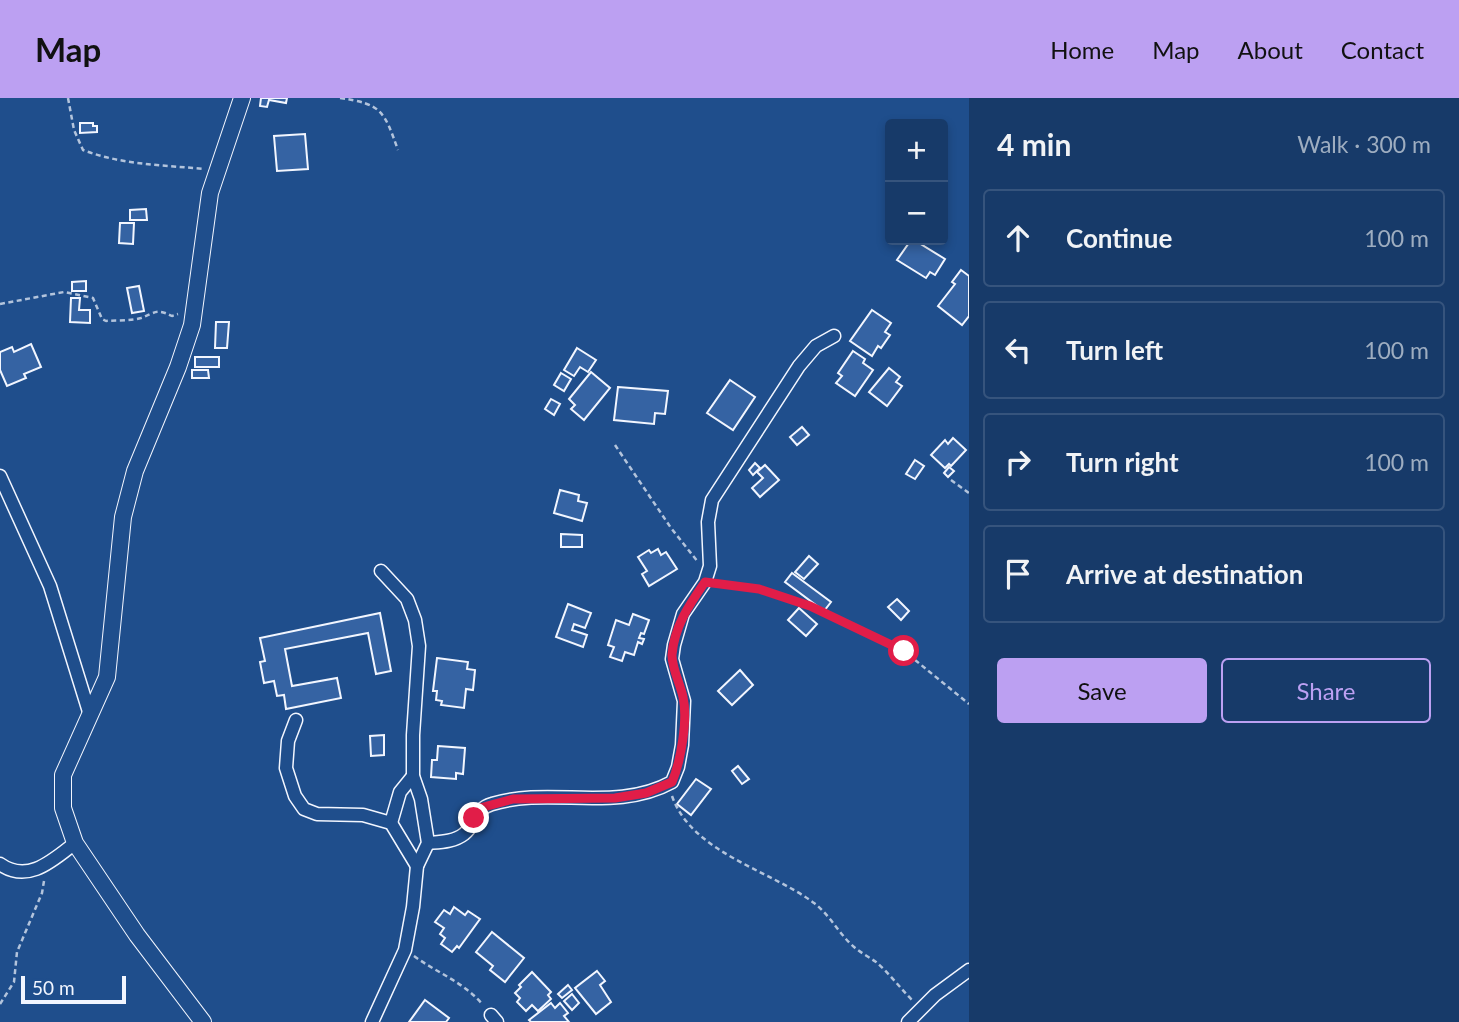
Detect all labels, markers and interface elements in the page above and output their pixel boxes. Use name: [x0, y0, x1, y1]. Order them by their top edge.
text: Map: [35, 29, 101, 69]
text: Home: [1050, 35, 1114, 64]
text: Map: [1152, 35, 1200, 64]
text: About: [1238, 35, 1303, 64]
text: Contact: [1341, 35, 1424, 64]
map controls: [885, 119, 948, 245]
button: +: [885, 119, 948, 182]
text: 4 min: [997, 126, 1071, 162]
text: Walk · 300 m: [1297, 130, 1431, 158]
button: −: [885, 182, 948, 245]
icon: ahead: [999, 219, 1037, 257]
text: Continue: [1066, 222, 1172, 254]
text: 100 m: [1364, 224, 1429, 252]
icon: left: [999, 331, 1037, 369]
text: Turn left: [1066, 334, 1163, 366]
text: 100 m: [1364, 336, 1429, 364]
icon: right: [999, 443, 1037, 481]
text: Turn right: [1066, 446, 1179, 478]
text: 100 m: [1364, 448, 1429, 476]
icon: arrive: [999, 555, 1037, 593]
text: Arrive at destination: [1066, 558, 1303, 590]
route start: [888, 635, 919, 666]
button: Save: [997, 658, 1207, 723]
button: Share: [1221, 658, 1431, 723]
route end: [458, 802, 489, 833]
scale bar: [21, 973, 126, 1005]
text: 50 m: [32, 976, 75, 999]

